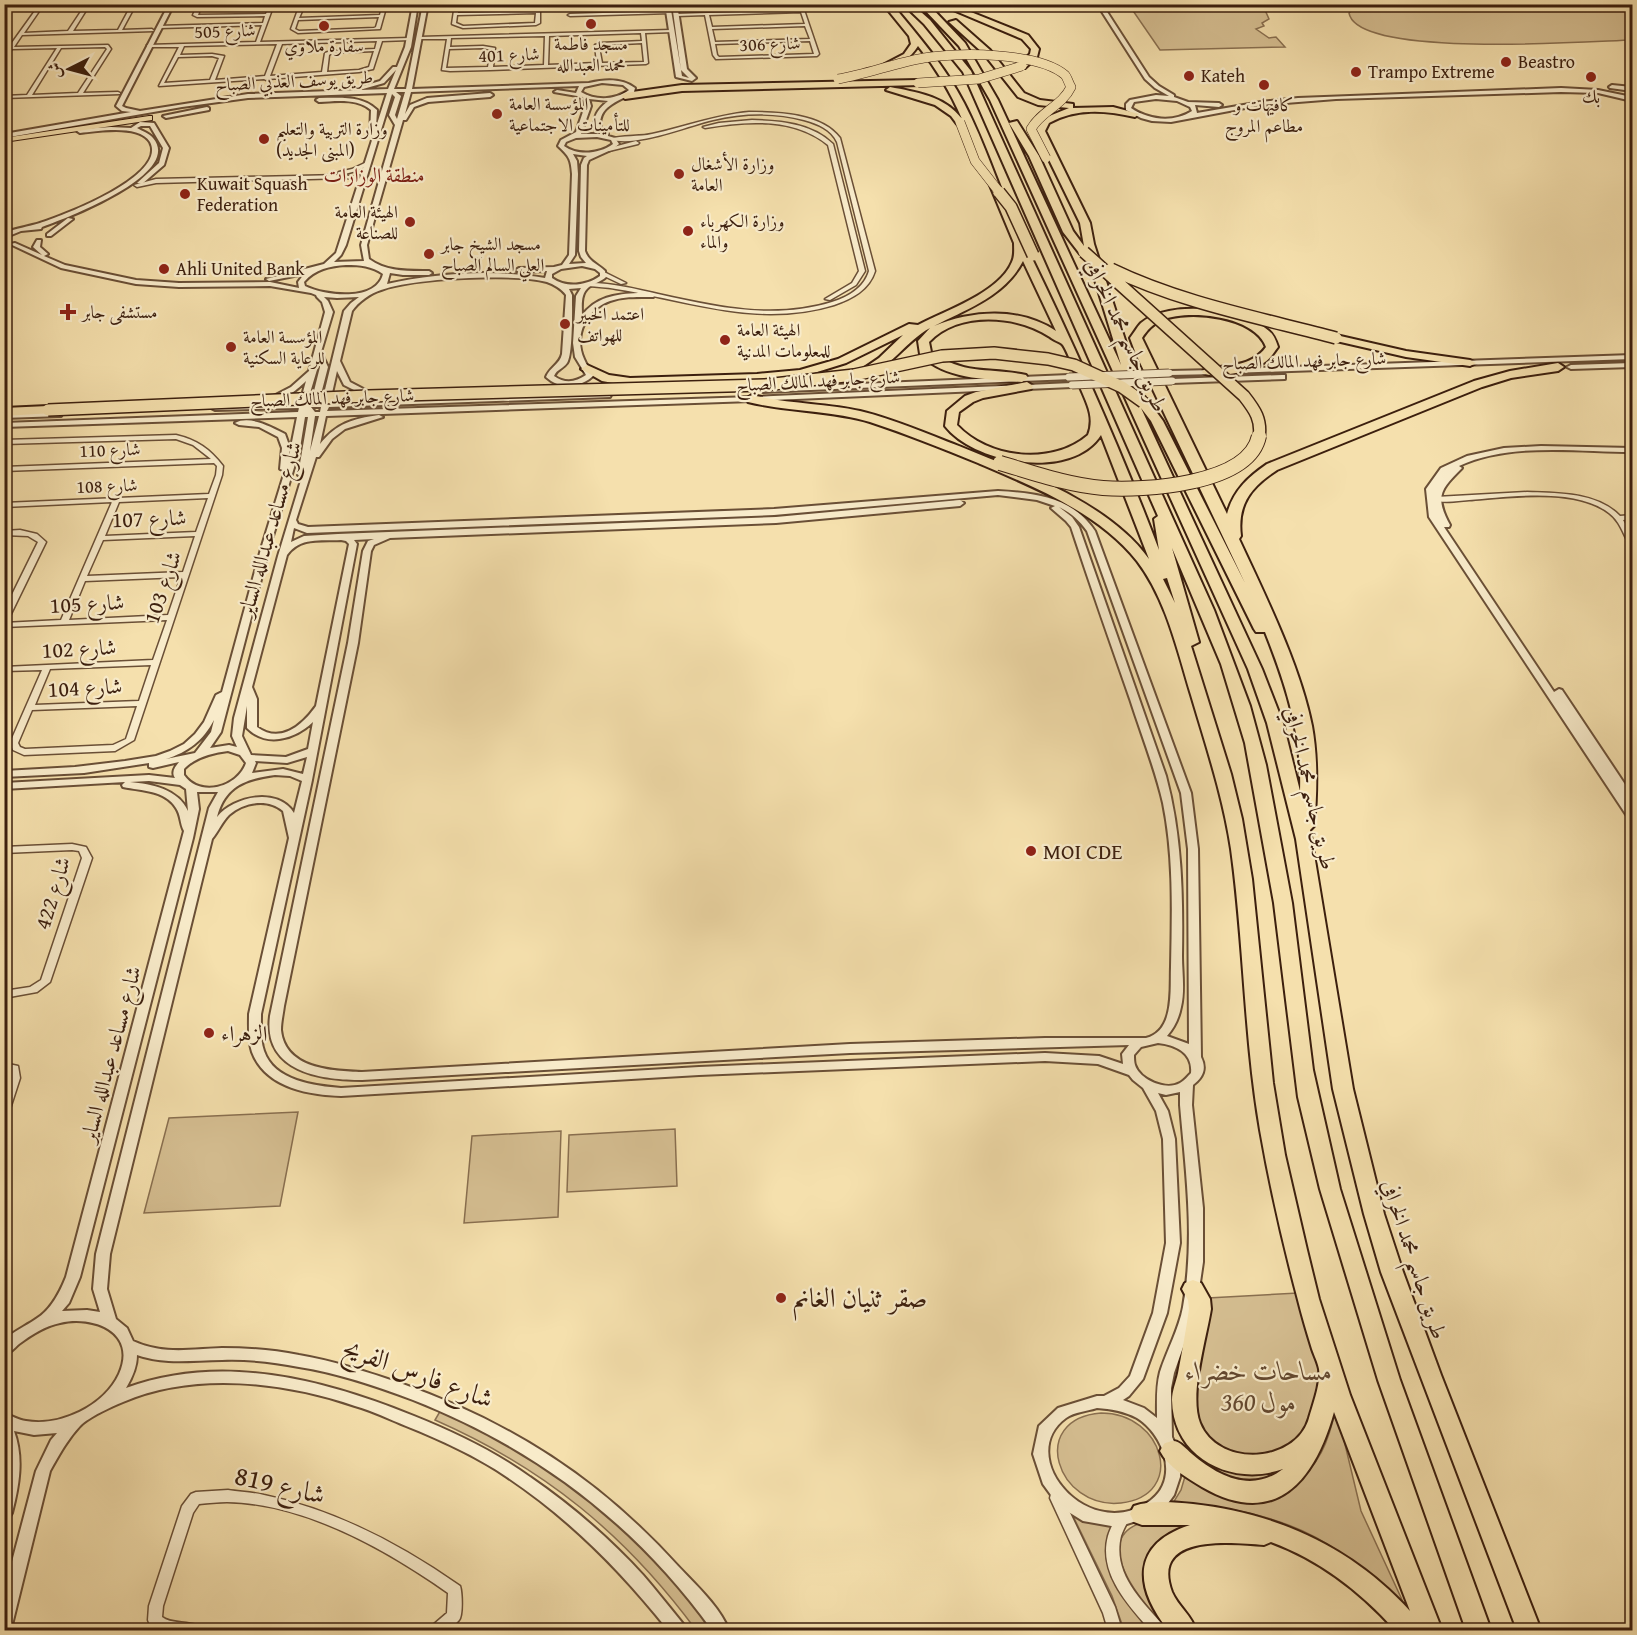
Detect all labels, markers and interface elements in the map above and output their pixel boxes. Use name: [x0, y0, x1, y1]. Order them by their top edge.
street label: شارع 505: [194, 16, 256, 47]
marker: مسجد فاطمة محمد العبدالله: [584, 17, 598, 31]
marker: سفارة ملاوي: [317, 19, 331, 33]
street label: شارع 306: [739, 29, 801, 60]
place label: مسجد فاطمة محمد العبدالله: [554, 30, 628, 78]
place label: سفارة ملاوي: [284, 32, 364, 61]
north arrow: [39, 39, 99, 99]
street label: شارع 401: [478, 40, 540, 71]
place label: Beastro: [1518, 48, 1575, 75]
marker: Beastro: [1499, 55, 1513, 69]
place label: Trampo Extreme: [1368, 58, 1495, 85]
text: ش: [41, 61, 67, 80]
place label: Kateh: [1201, 62, 1245, 89]
street label: طريق يوسف العذبي الصباح: [214, 63, 374, 101]
marker: Trampo Extreme: [1349, 65, 1363, 79]
marker: Kateh: [1182, 69, 1196, 83]
marker: بك: [1584, 70, 1598, 84]
marker: كافيهات و مطاعم المروج: [1257, 78, 1271, 92]
place label: بك: [1582, 83, 1600, 110]
place label: المؤسسة العامة للتأمينات الاجتماعية: [509, 90, 630, 138]
place label: كافيهات و مطاعم المروج: [1225, 91, 1303, 143]
marker: المؤسسة العامة للتأمينات الاجتماعية: [490, 107, 504, 121]
place label: وزارة التربية والتعليم (المبنى الجديد): [276, 115, 388, 163]
marker: وزارة التربية والتعليم (المبنى الجديد): [257, 132, 271, 146]
place label: وزارة الأشغال العامة: [691, 150, 774, 198]
district label: منطقة الوزارات: [323, 160, 425, 189]
marker: وزارة الأشغال العامة: [672, 167, 686, 181]
place label: Kuwait Squash Federation: [197, 170, 308, 218]
marker: Kuwait Squash Federation: [178, 187, 192, 201]
place label: الهيئة العامة للصناعة: [335, 198, 398, 246]
place label: وزارة الكهرباء والماء: [700, 207, 784, 255]
marker: الهيئة العامة للصناعة: [403, 215, 417, 229]
marker: وزارة الكهرباء والماء: [681, 224, 695, 238]
place label: مسجد الشيخ جابر العلي السالم الصباح: [439, 230, 544, 282]
marker: مسجد الشيخ جابر العلي السالم الصباح: [422, 247, 436, 261]
street label: طريق جاسم محمد الخرافي: [1072, 253, 1177, 420]
place label: Ahli United Bank: [176, 255, 305, 282]
marker: Ahli United Bank: [157, 262, 171, 276]
place label: مستشفى جابر: [80, 298, 158, 325]
place label: اعتمد الخبير للهواتف: [575, 300, 644, 348]
marker: مستشفى جابر: [59, 303, 77, 321]
place label: الهيئة العامة للمعلومات المدنية: [737, 316, 831, 364]
marker: اعتمد الخبير للهواتف: [558, 317, 572, 331]
place label: المؤسسة العامة للرعاية السكنية: [243, 323, 325, 371]
marker: الهيئة العامة للمعلومات المدنية: [718, 333, 732, 347]
marker: المؤسسة العامة للرعاية السكنية: [224, 340, 238, 354]
street label: شارع جابر فهد المالك الصباح: [1221, 344, 1387, 380]
street label: شارع جابر فهد المالك الصباح: [735, 363, 901, 401]
street label: شارع جابر فهد المالك الصباح: [249, 381, 415, 417]
street label: شارع 110: [79, 435, 141, 466]
street label: شارع مساعد عبدالله الساير: [228, 437, 312, 623]
street label: شارع 108: [76, 471, 138, 502]
street label: شارع 107: [111, 501, 187, 538]
street label: شارع 103: [135, 546, 192, 629]
street label: شارع 105: [49, 585, 125, 624]
street label: شارع 102: [41, 630, 117, 669]
street label: شارع 104: [47, 669, 123, 708]
street label: طريق جاسم محمد الخرافي: [1271, 703, 1345, 874]
place label: MOI CDE: [1043, 835, 1122, 867]
marker: MOI CDE: [1024, 844, 1038, 858]
street label: شارع 422: [26, 853, 81, 934]
street label: شارع مساعد عبدالله الساير: [71, 962, 152, 1149]
place label: الزهراء: [221, 1017, 268, 1049]
marker: الزهراء: [202, 1026, 216, 1040]
street label: طريق جاسم محمد الخرافي: [1368, 1175, 1456, 1345]
place label: صقر ثنيان الغانم: [793, 1277, 927, 1321]
marker: صقر ثنيان الغانم: [774, 1291, 788, 1305]
street label: شارع فارس الفريح: [336, 1326, 499, 1422]
park label: مساحات خضراء 360 مول: [1185, 1350, 1333, 1421]
street label: شارع 819: [230, 1454, 329, 1517]

